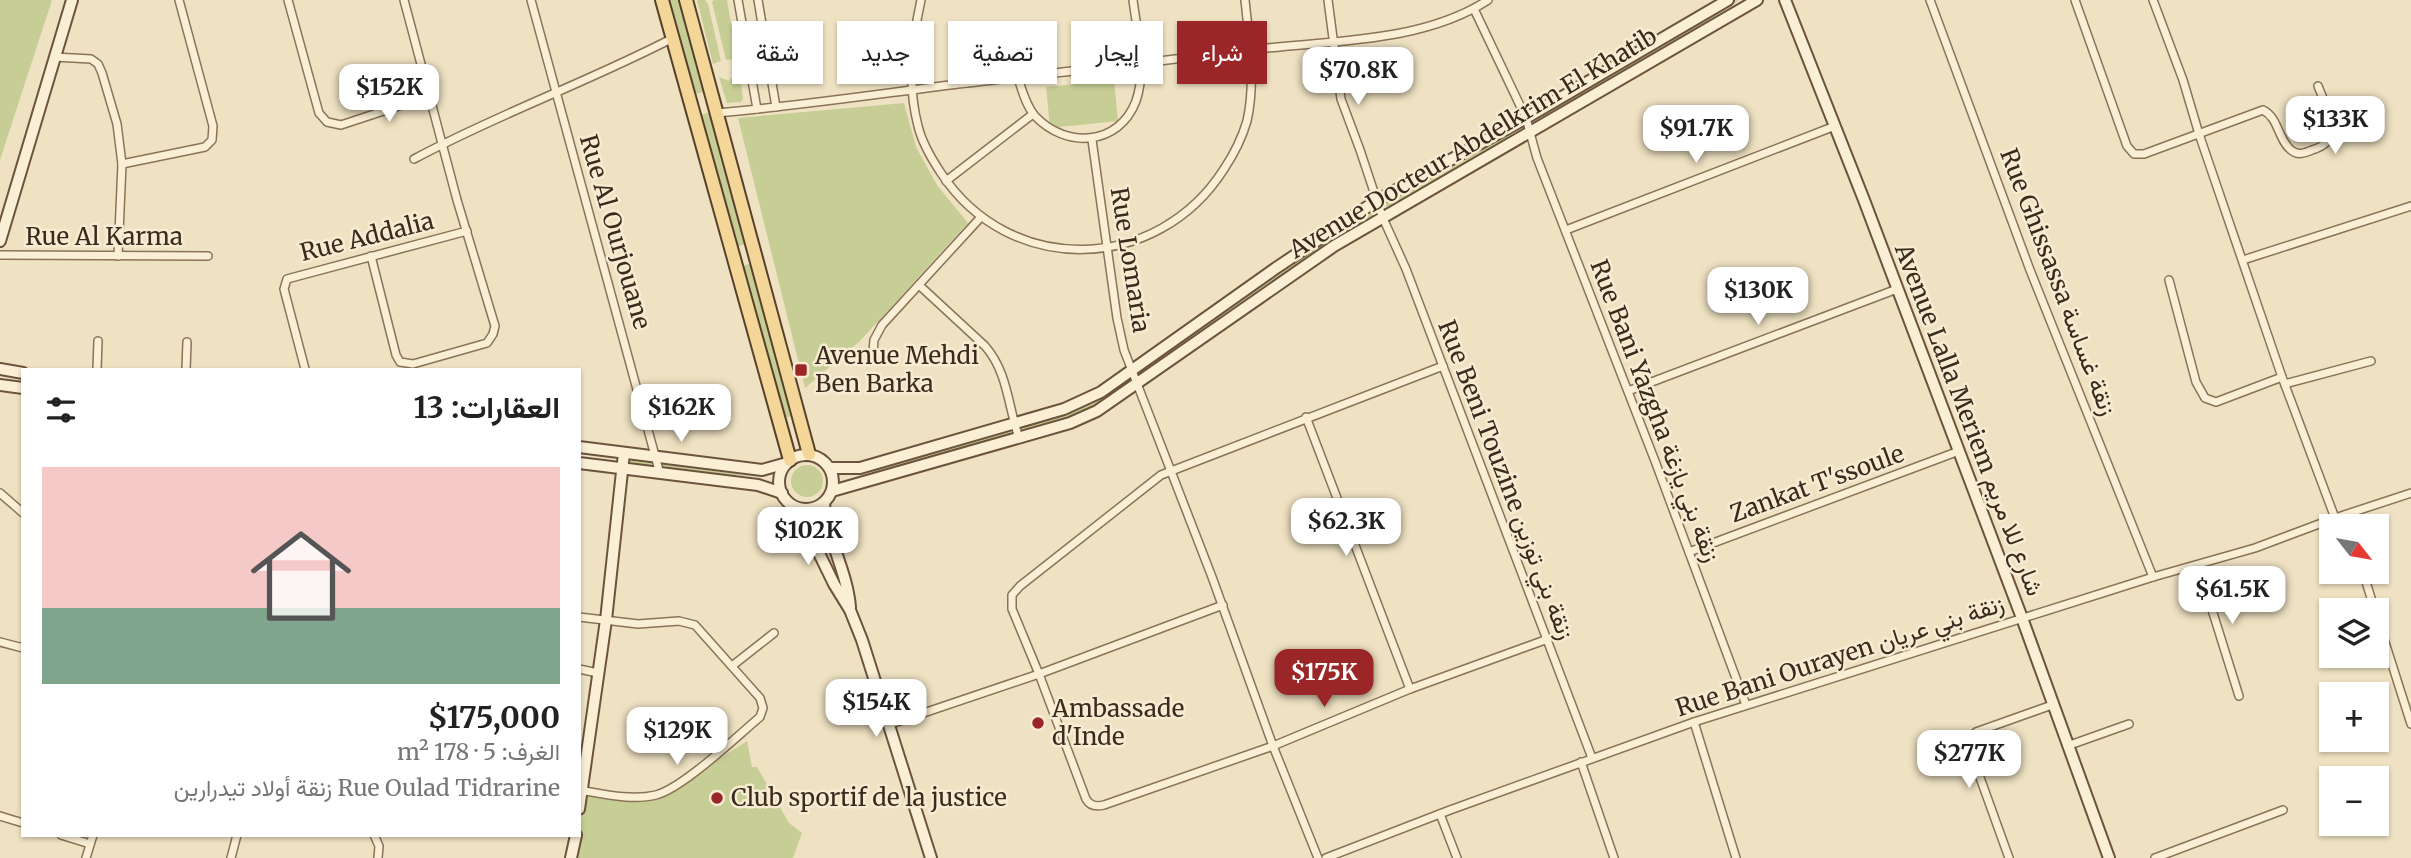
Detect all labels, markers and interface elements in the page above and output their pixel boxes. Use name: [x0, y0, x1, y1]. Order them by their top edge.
street label: Avenue Docteur Abdelkrim El Khatib: [1282, 20, 1662, 265]
chip: شقة: [732, 21, 823, 84]
chip: جديد: [837, 21, 934, 84]
chip: تصفية: [948, 21, 1057, 84]
chip: إيجار: [1071, 21, 1163, 84]
chip: شراء: [1177, 21, 1267, 84]
pin: $70.8K: [1301, 48, 1415, 107]
text: $70.8K: [1318, 55, 1398, 84]
pin: $152K: [340, 64, 438, 124]
text: $152K: [355, 72, 423, 101]
pin: $133K: [2286, 96, 2384, 156]
text: $133K: [2302, 104, 2368, 133]
pin: $91.7K: [1639, 106, 1753, 165]
text: $91.7K: [1659, 113, 1733, 142]
street label: Rue Al Ourjouane: [573, 131, 658, 333]
street label: Rue Ghissassa زنقة غساسة: [1993, 144, 2124, 420]
street label: Rue Lomaria: [1104, 185, 1157, 335]
street label: Rue Addalia: [297, 205, 437, 268]
street label: Rue Al Karma: [25, 221, 183, 252]
street label: Avenue Lalla Meriem شارع للا مريم: [1887, 239, 2051, 600]
street label: Rue Bani Yazgha زنقة بني يازغة: [1580, 255, 1728, 568]
pin: $130K: [1709, 268, 1807, 327]
text: $130K: [1723, 275, 1793, 304]
street label: Rue Beni Touzine زنقة بني توزين: [1427, 316, 1582, 645]
place label: Avenue Mehdi Ben Barka: [814, 340, 979, 399]
marker: Avenue Mehdi Ben Barka: [793, 362, 809, 378]
pin: $162K: [632, 384, 730, 444]
text: العقارات: 13: [413, 388, 560, 426]
icon: filters: [42, 391, 80, 429]
text: $162K: [647, 392, 715, 421]
street label: Zankat T'ssoule: [1726, 438, 1908, 529]
pin: $62.3K: [1289, 498, 1403, 558]
text: $62.3K: [1307, 506, 1385, 535]
pin: $102K: [759, 508, 857, 567]
icon: home: [238, 513, 364, 639]
north arrow: [2319, 514, 2389, 584]
map controls: [2319, 514, 2389, 836]
text: $102K: [773, 515, 843, 544]
pin: $61.5K: [2175, 566, 2289, 626]
text: $61.5K: [2194, 574, 2270, 603]
street label: Rue Bani Ourayen زنقة بني عريان: [1672, 588, 2009, 727]
button: layers: [2319, 598, 2389, 668]
pin: $175K: [1275, 650, 1373, 709]
text: $175K: [1290, 657, 1358, 686]
pin: $154K: [827, 680, 925, 739]
button: +: [2319, 682, 2389, 752]
text: $154K: [842, 687, 910, 716]
place label: Ambassade d'Inde: [1051, 693, 1184, 752]
text: $175,000: [428, 698, 560, 736]
pin: $129K: [628, 708, 726, 767]
text: $129K: [643, 715, 711, 744]
marker: Ambassade d'Inde: [1030, 715, 1046, 731]
pin: $277K: [1920, 730, 2018, 790]
text: الغرف: 5 · 178 m²: [397, 737, 560, 766]
text: $277K: [1933, 738, 2005, 767]
button: −: [2319, 766, 2389, 836]
text: Rue Oulad Tidrarine زنقة أولاد تيدرارين: [174, 773, 560, 802]
place label: Club sportif de la justice: [731, 782, 1007, 813]
marker: Club sportif de la justice: [709, 790, 725, 806]

